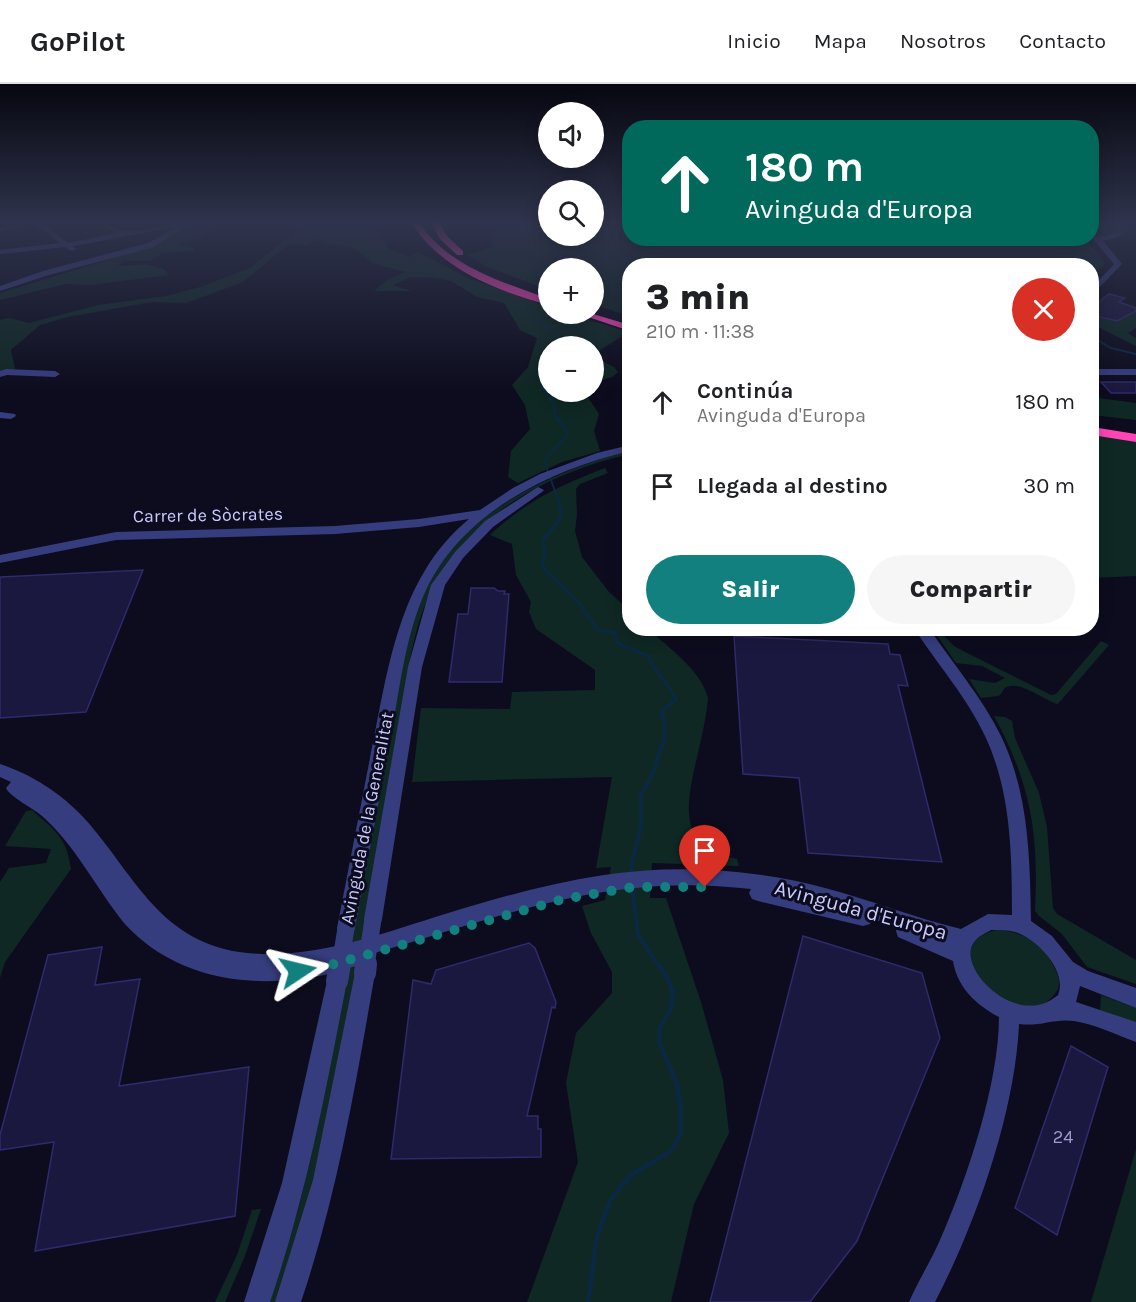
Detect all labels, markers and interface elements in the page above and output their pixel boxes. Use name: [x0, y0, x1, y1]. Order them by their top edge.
text: GoPilot: [30, 25, 126, 58]
text: Inicio: [727, 29, 781, 53]
text: Mapa: [814, 29, 867, 53]
text: Nosotros: [900, 29, 986, 53]
text: Contacto: [1019, 29, 1106, 53]
map controls: [538, 102, 604, 402]
button: sound: [538, 102, 604, 168]
text: 180 m: [745, 142, 864, 192]
icon: ahead: [646, 144, 724, 222]
button: search: [538, 180, 604, 246]
text: Avinguda d'Europa: [745, 193, 973, 225]
button: +: [538, 258, 604, 324]
text: 3 min: [646, 276, 750, 318]
button: close: [1012, 278, 1075, 341]
text: 210 m · 11:38: [646, 320, 755, 343]
button: −: [538, 336, 604, 402]
text: Continúa: [697, 378, 793, 404]
icon: ahead: [646, 386, 679, 419]
text: 180 m: [1015, 389, 1075, 415]
text: Avinguda d'Europa: [697, 404, 866, 427]
icon: arrive: [646, 470, 679, 503]
text: Llegada al destino: [697, 473, 888, 499]
text: 30 m: [1023, 473, 1075, 499]
street label: Carrer de Sòcrates: [133, 503, 283, 527]
button: Salir: [646, 555, 855, 624]
button: Compartir: [867, 555, 1075, 624]
street label: Avinguda de la Generalitat: [336, 710, 398, 926]
pin: [679, 825, 730, 887]
icon: arrive: [688, 834, 721, 867]
street label: Avinguda d'Europa: [772, 875, 950, 945]
position arrow: [266, 939, 330, 1003]
house number: 24: [1053, 1126, 1073, 1148]

